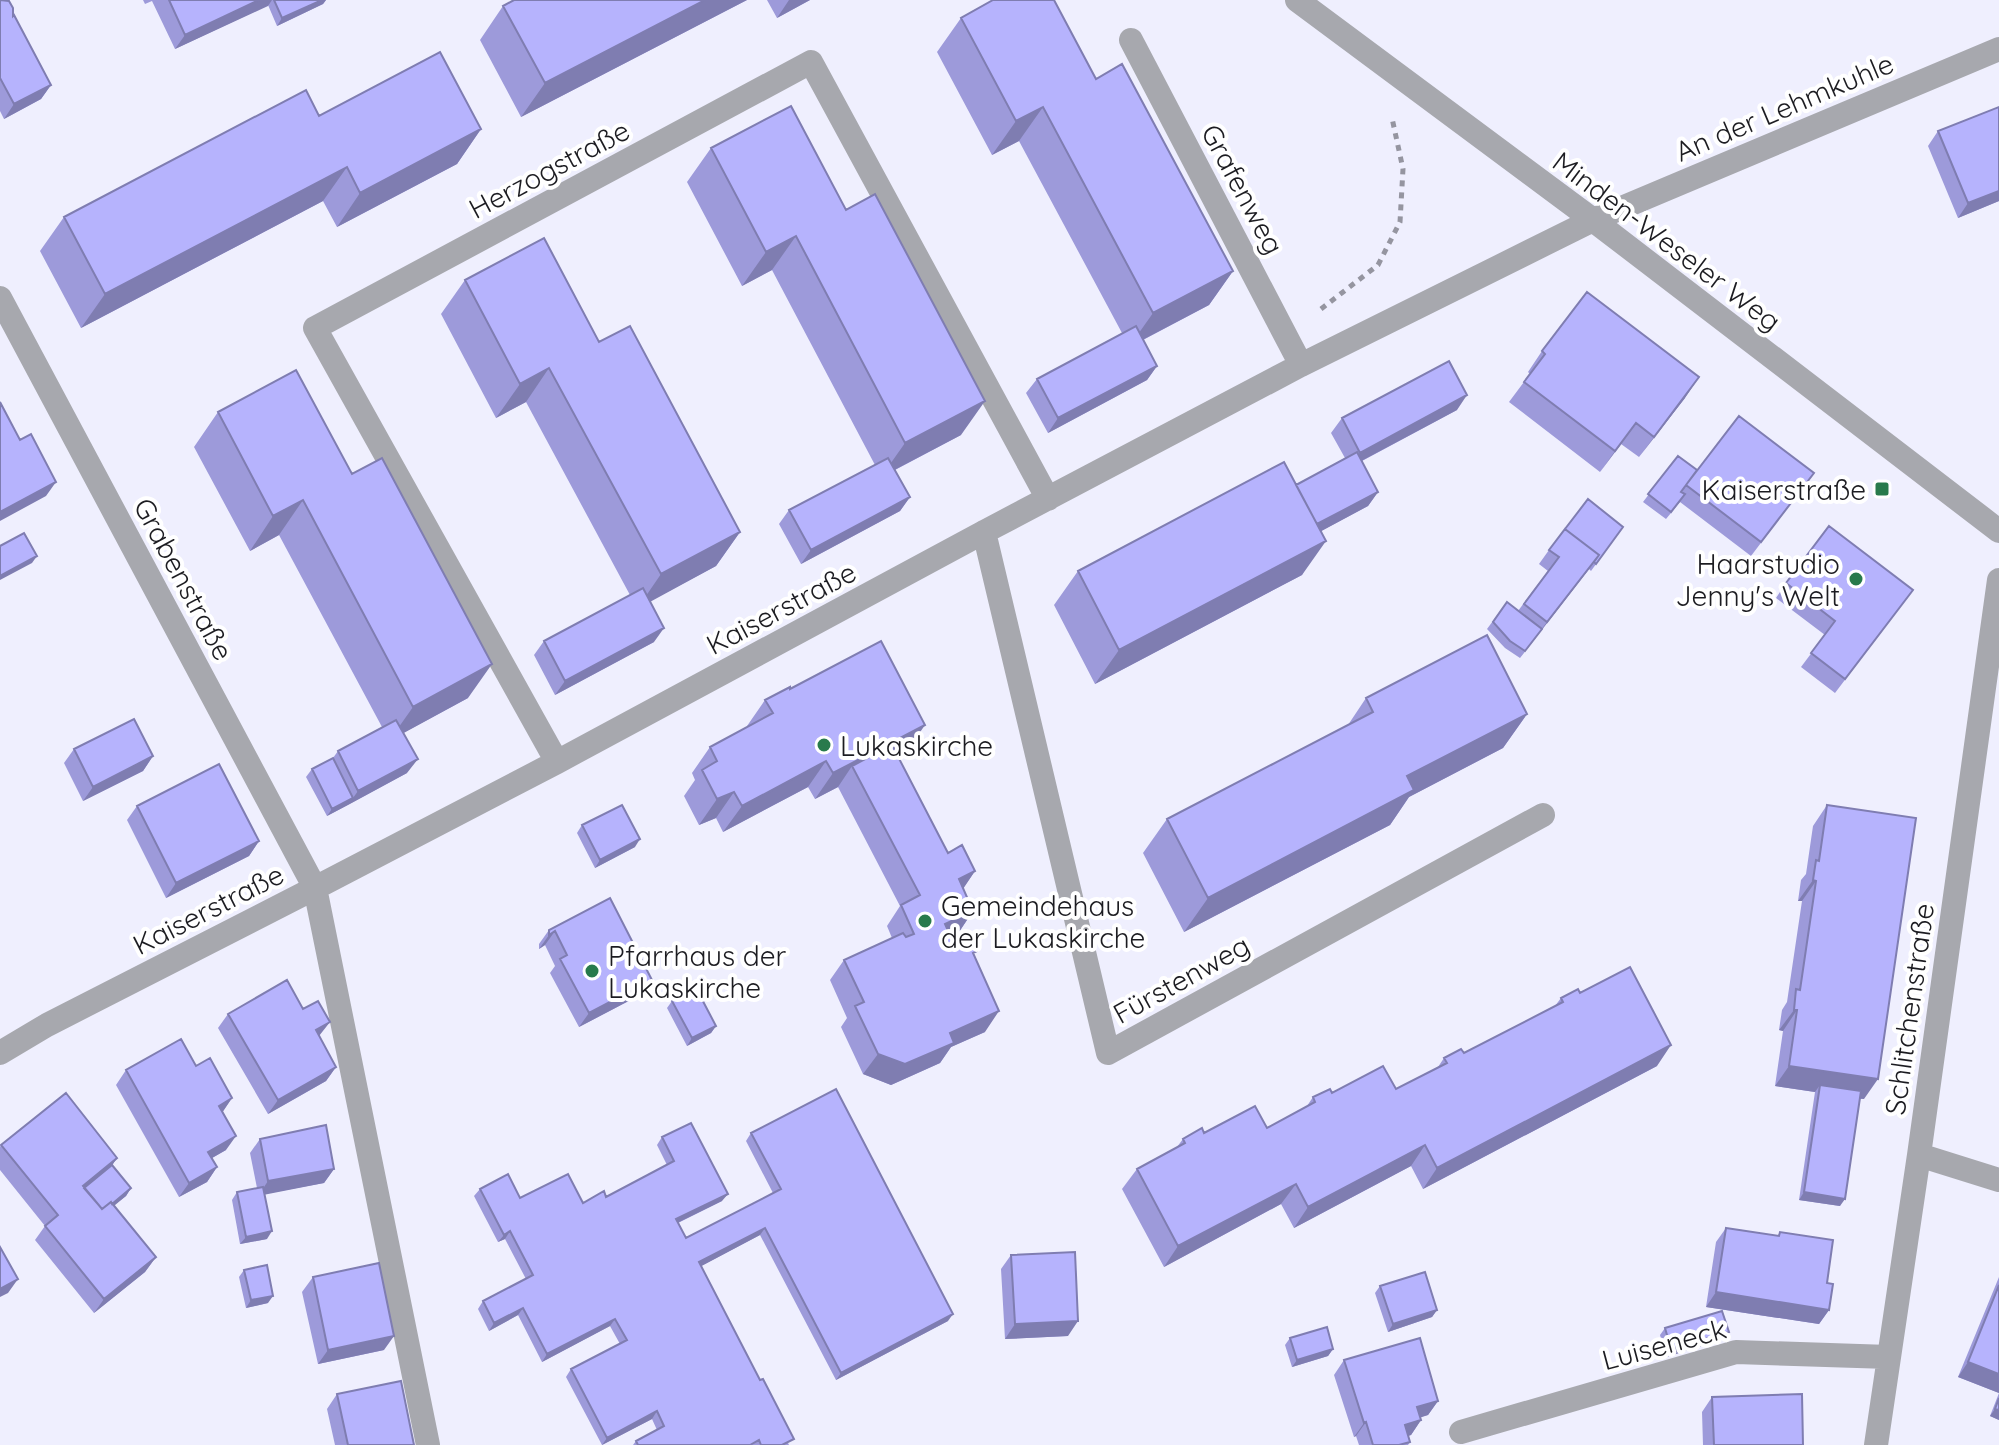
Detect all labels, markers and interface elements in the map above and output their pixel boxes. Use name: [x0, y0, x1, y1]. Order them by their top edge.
street label: An der Lehmkuhle: [1669, 45, 1899, 169]
street label: Herzogstraße: [463, 112, 635, 226]
street label: Grafenweg: [1194, 118, 1292, 260]
street label: Minden-Weseler Weg: [1546, 144, 1788, 338]
place label: Kaiserstraße: [1702, 472, 1866, 507]
marker: Kaiserstraße: [1873, 480, 1891, 498]
street label: Grabenstraße: [127, 492, 241, 666]
place label: Haarstudio Jenny's Welt: [1676, 546, 1840, 613]
street label: Kaiserstraße: [700, 554, 862, 662]
marker: Haarstudio Jenny's Welt: [1847, 570, 1865, 588]
place label: Lukaskirche: [840, 728, 993, 763]
marker: Lukaskirche: [815, 736, 833, 754]
street label: Kaiserstraße: [127, 856, 289, 962]
place label: Gemeindehaus der Lukaskirche: [941, 888, 1145, 955]
street label: Schlitchenstraße: [1877, 901, 1941, 1117]
marker: Gemeindehaus der Lukaskirche: [916, 912, 934, 930]
street label: Fürstenweg: [1107, 927, 1255, 1031]
place label: Pfarrhaus der Lukaskirche: [608, 938, 787, 1005]
marker: Pfarrhaus der Lukaskirche: [583, 962, 601, 980]
street label: Luiseneck: [1598, 1311, 1730, 1377]

